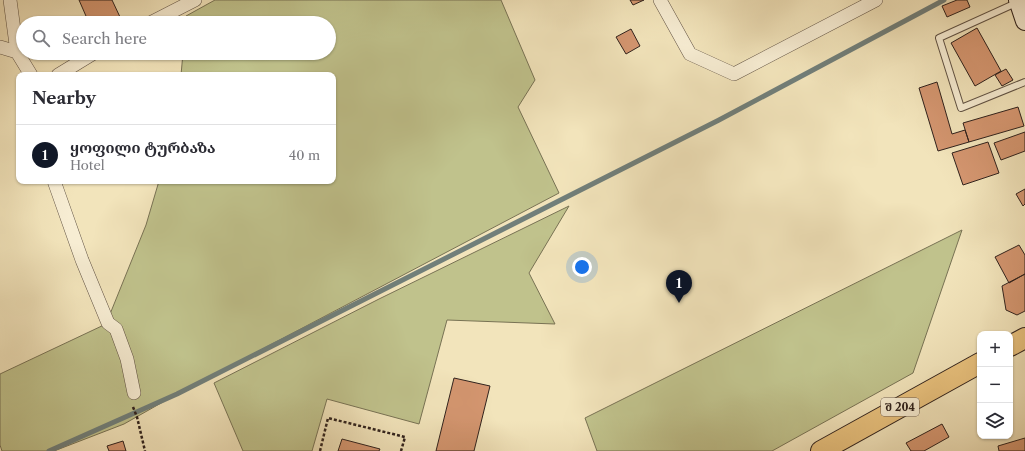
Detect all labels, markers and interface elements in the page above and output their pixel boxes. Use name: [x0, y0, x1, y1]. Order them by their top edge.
search box: [16, 16, 336, 60]
icon: search: [30, 27, 52, 49]
text: Search here: [62, 29, 147, 48]
text: Nearby: [32, 88, 96, 108]
text: ყოფილი ტურბაზა: [70, 138, 216, 157]
text: 1: [42, 147, 48, 163]
text: 40 m: [289, 147, 320, 163]
text: Hotel: [70, 157, 105, 173]
your location: [572, 257, 592, 277]
pin: 1: [666, 270, 692, 303]
map controls: [977, 331, 1013, 439]
button: +: [977, 331, 1013, 367]
button: −: [977, 367, 1013, 403]
road number: შ 204: [881, 398, 919, 416]
button: layers: [977, 403, 1013, 439]

